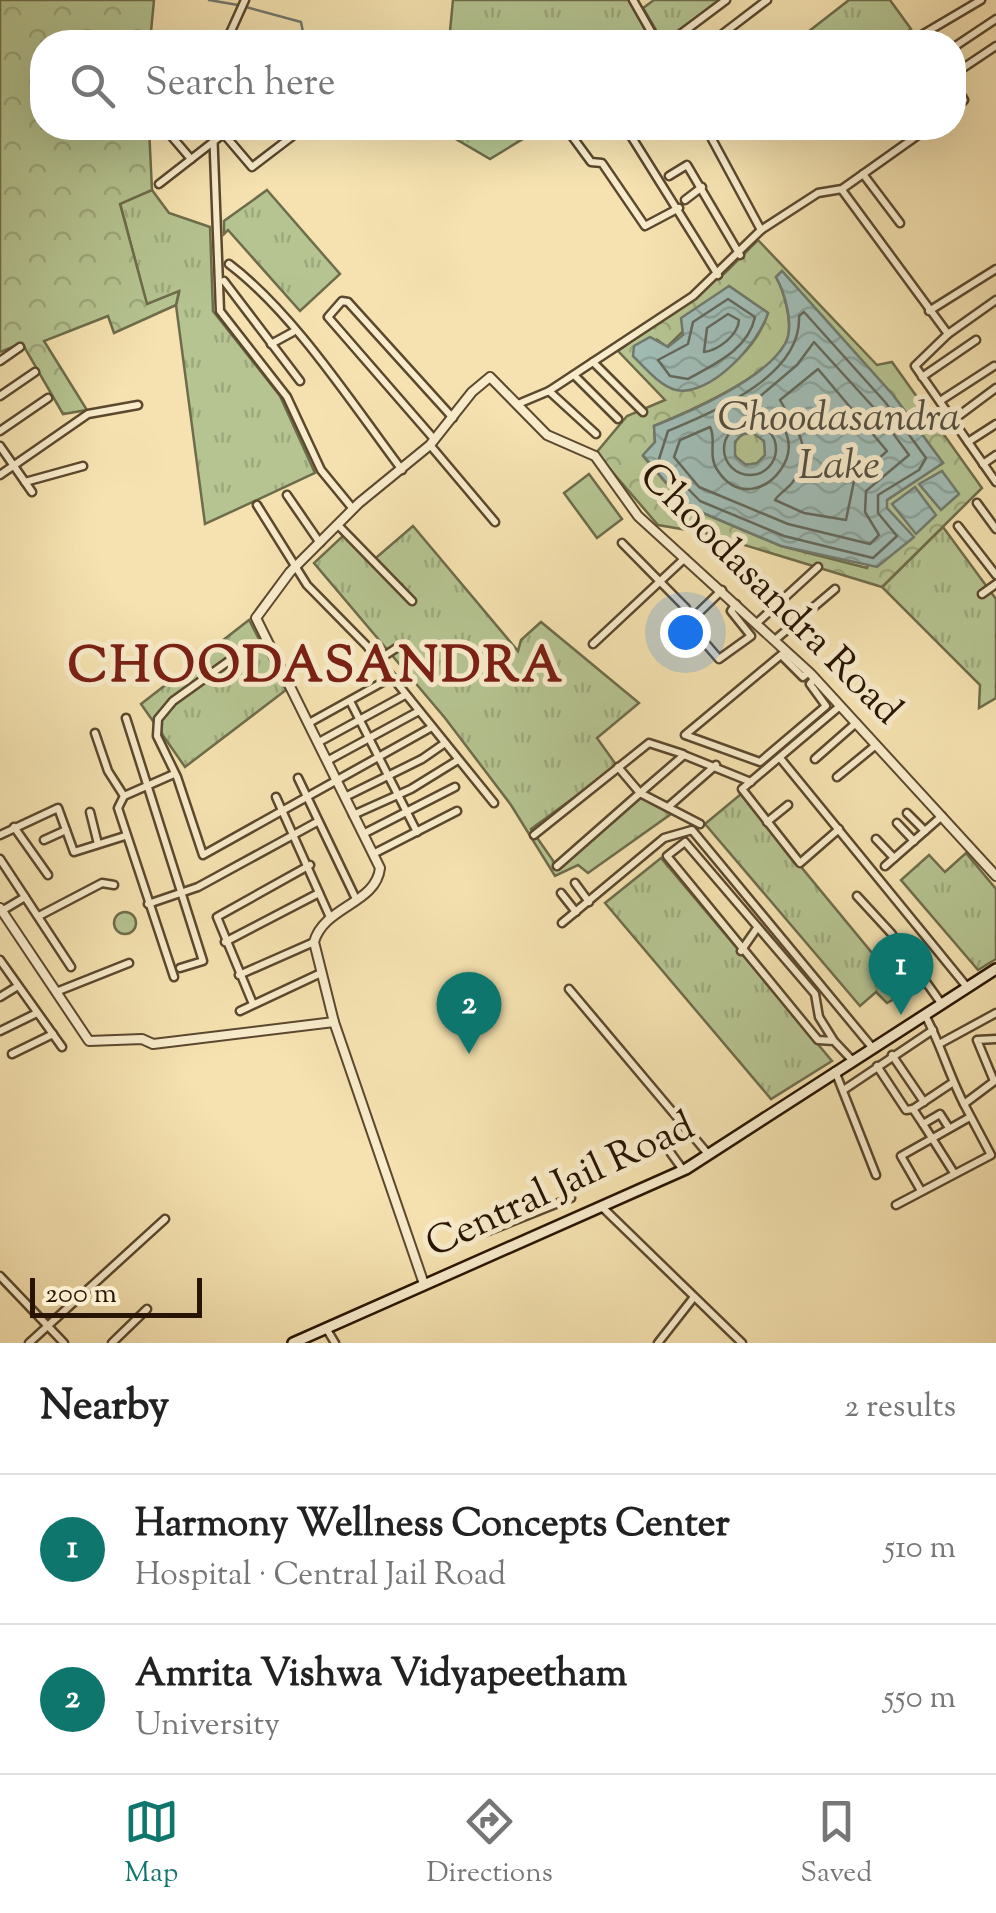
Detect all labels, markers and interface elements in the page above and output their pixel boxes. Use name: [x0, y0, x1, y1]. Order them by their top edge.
search box: [30, 30, 966, 140]
icon: search: [65, 58, 120, 113]
text: Search here: [145, 58, 336, 112]
water label: Choodasandra Lake: [718, 390, 960, 498]
street label: Choodasandra Road: [625, 451, 913, 739]
your location: [660, 607, 711, 658]
district label: CHOODASANDRA: [67, 633, 565, 705]
pin: 1: [868, 932, 934, 1015]
pin: 2: [436, 972, 502, 1054]
street label: Central Jail Road: [417, 1100, 705, 1274]
scale bar: [30, 1273, 202, 1318]
text: 200 m: [45, 1275, 117, 1315]
text: Nearby: [40, 1378, 169, 1438]
text: 2 results: [844, 1385, 956, 1431]
text: Harmony Wellness Concepts Center: [135, 1499, 730, 1553]
text: 1: [67, 1526, 78, 1572]
text: 510 m: [884, 1526, 956, 1572]
text: Hospital · Central Jail Road: [135, 1553, 506, 1599]
text: Amrita Vishwa Vidyapeetham: [135, 1649, 627, 1703]
text: 2: [65, 1676, 80, 1722]
text: 550 m: [884, 1676, 956, 1722]
text: University: [135, 1703, 280, 1749]
tab: Map: [124, 1794, 179, 1894]
tab: Directions: [426, 1794, 553, 1894]
tab: Saved: [800, 1794, 872, 1894]

